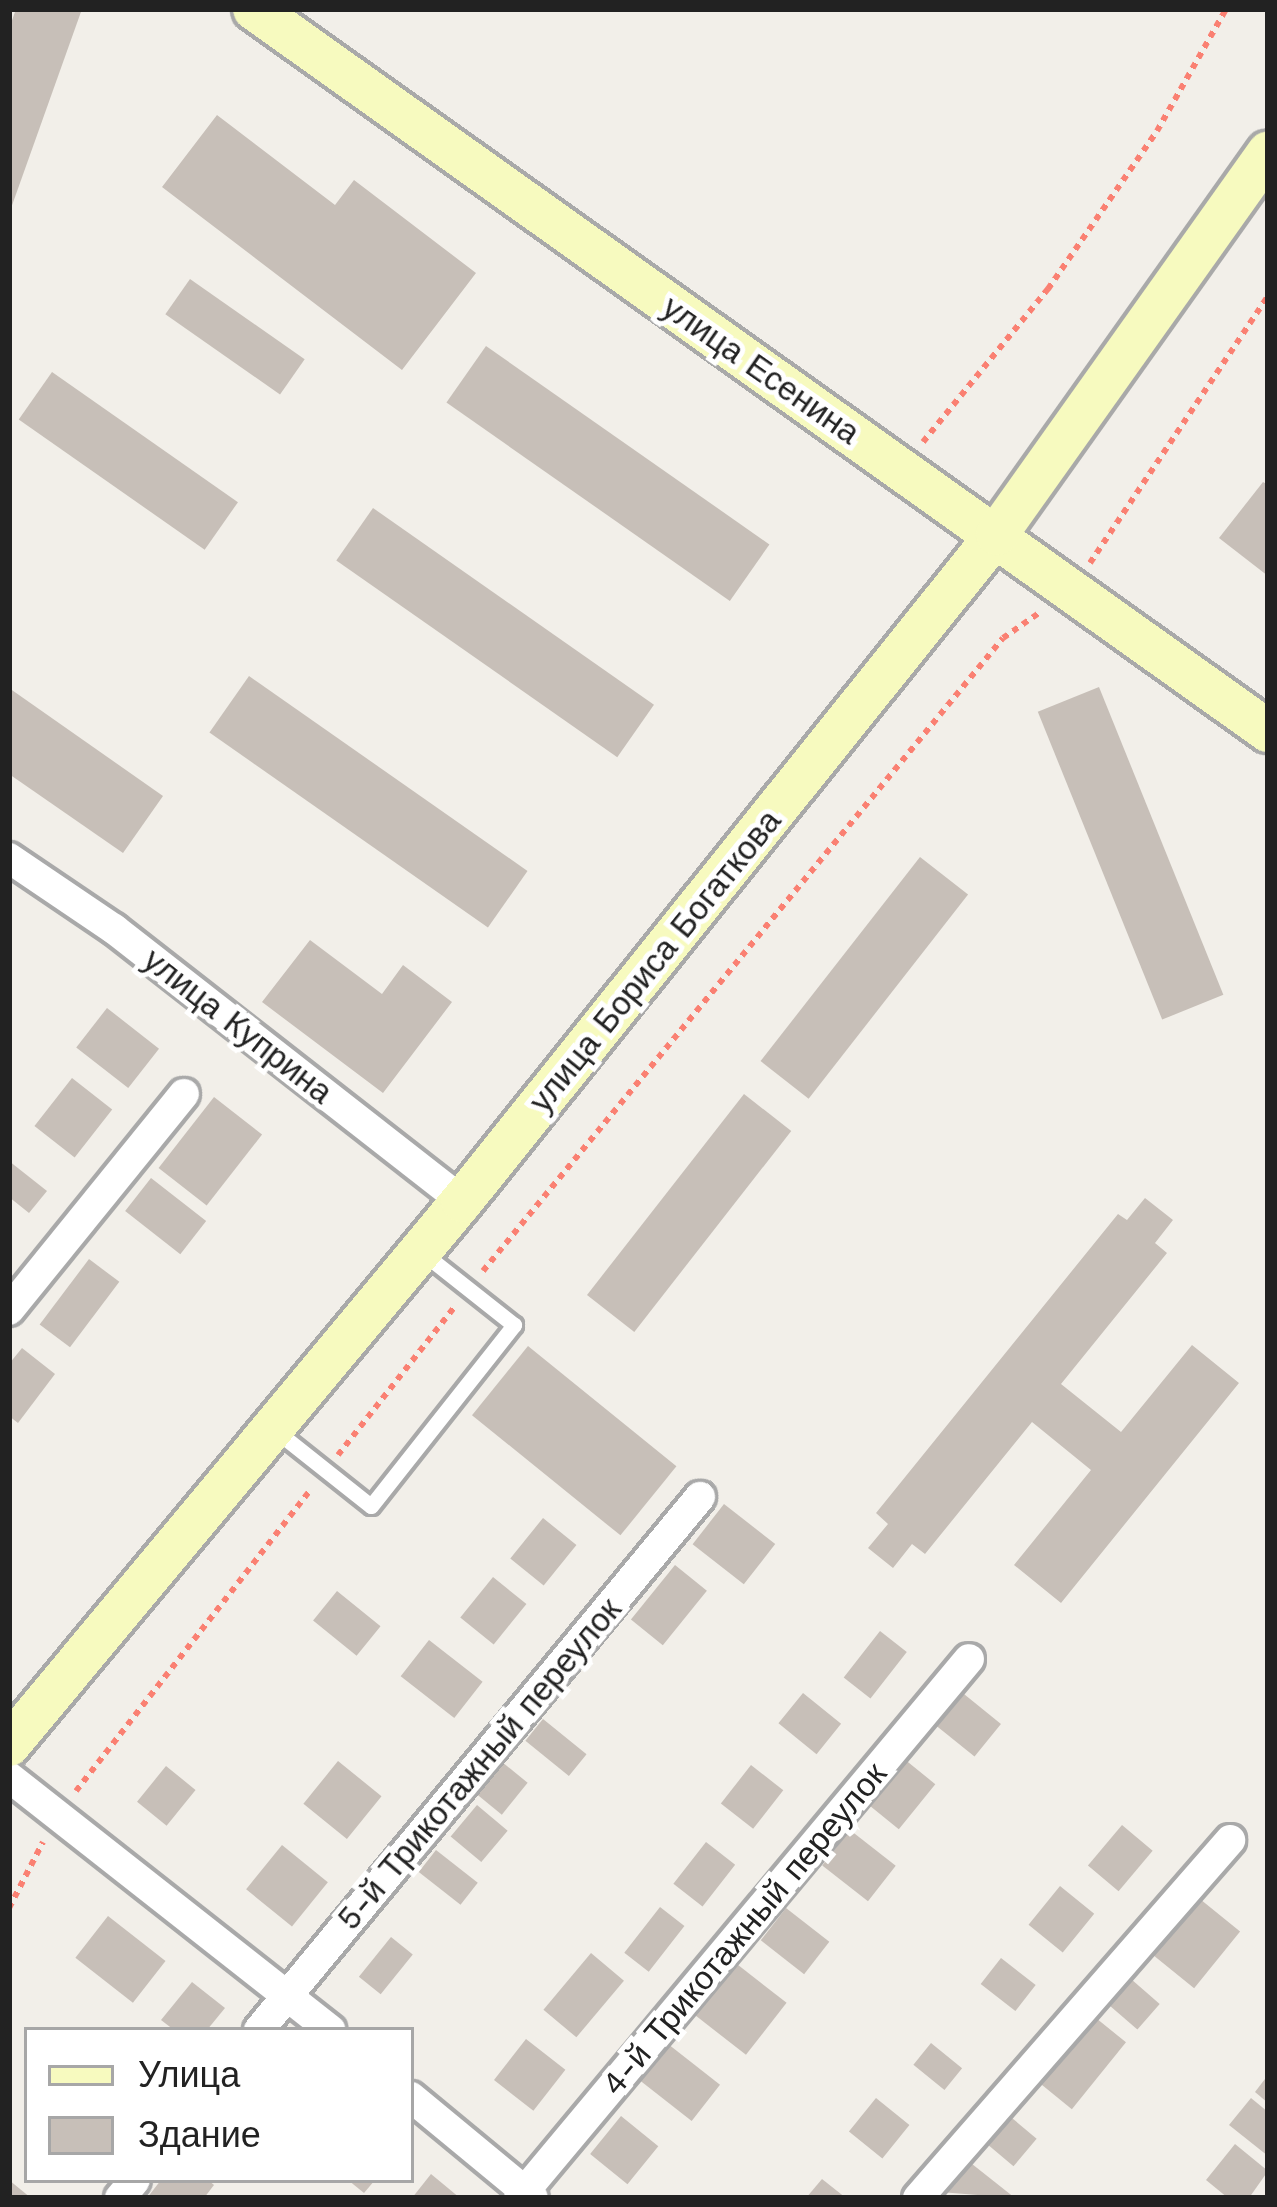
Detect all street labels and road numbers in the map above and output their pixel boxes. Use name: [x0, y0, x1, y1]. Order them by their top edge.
street label: улица Есенина: [655, 287, 867, 453]
street label: улица Бориса Богаткова: [521, 802, 789, 1120]
street label: улица Куприна: [136, 940, 340, 1112]
street label: 5-й Трикотажный переулок: [329, 1590, 629, 1938]
street label: 4-й Трикотажный переулок: [593, 1755, 895, 2103]

